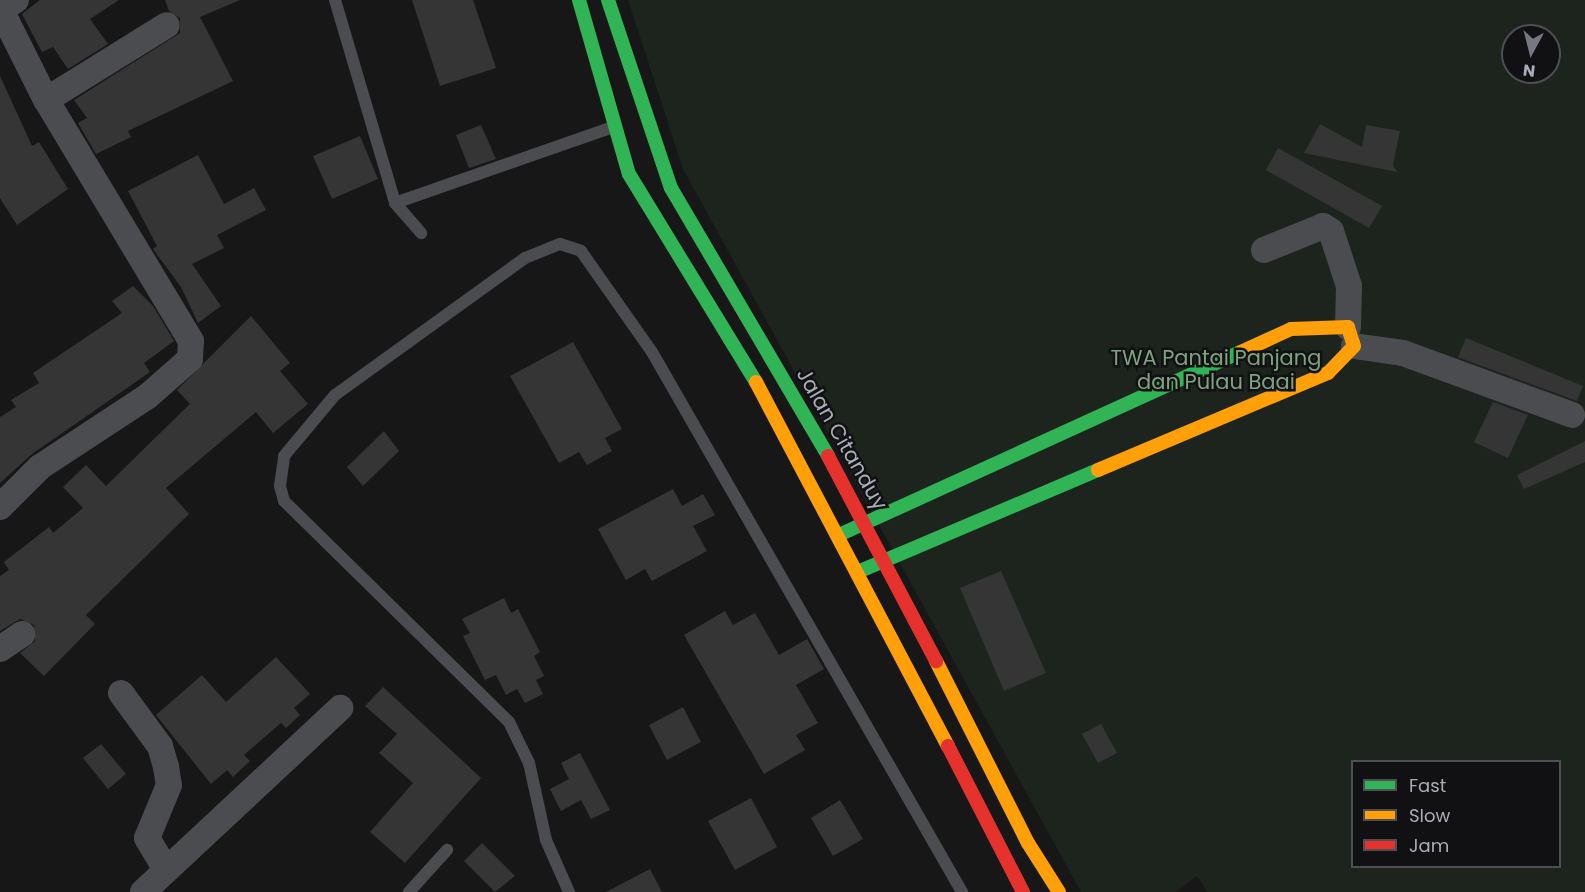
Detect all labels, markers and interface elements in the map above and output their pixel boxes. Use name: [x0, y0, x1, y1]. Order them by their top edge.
north arrow: [1501, 24, 1561, 84]
text: N: [1522, 58, 1536, 83]
park label: TWA Pantai Panjang dan Pulau Baai: [1111, 345, 1321, 395]
street label: Jalan Citanduy: [791, 363, 893, 515]
legend: [1351, 760, 1561, 868]
text: Fast: [1409, 773, 1446, 798]
text: Slow: [1409, 803, 1450, 828]
text: Jam: [1409, 833, 1449, 858]

